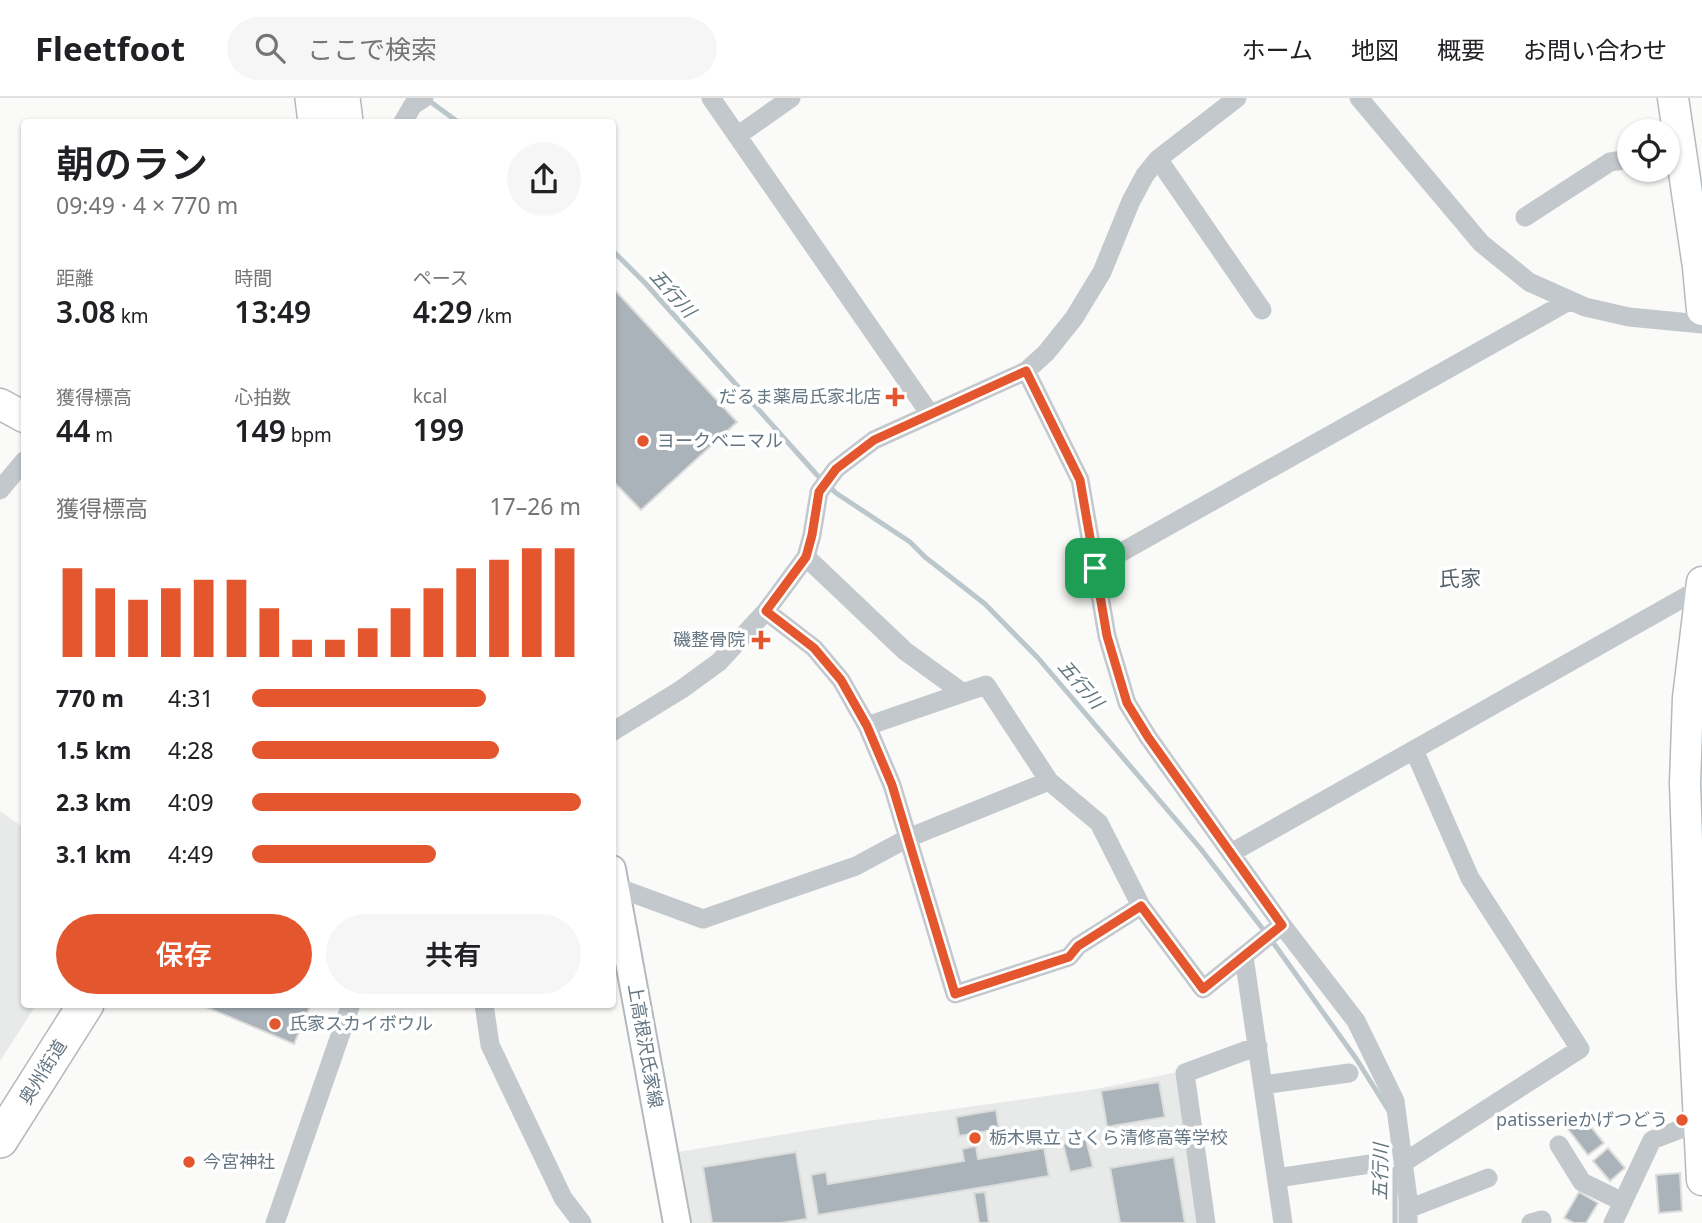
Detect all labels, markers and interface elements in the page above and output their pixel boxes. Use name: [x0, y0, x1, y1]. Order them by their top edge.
search box: [227, 17, 717, 80]
text: Fleetfoot: [35, 26, 185, 71]
icon: search: [251, 29, 289, 67]
text: ここで検索: [307, 31, 437, 67]
text: ホーム: [1242, 33, 1313, 66]
text: 地図: [1351, 33, 1399, 66]
text: 概要: [1437, 33, 1485, 66]
text: お問い合わせ: [1523, 33, 1667, 66]
map controls: [1617, 119, 1680, 182]
button: locate: [1617, 119, 1680, 182]
text: 朝のラン: [56, 137, 208, 189]
button: share: [507, 142, 581, 216]
text: 09:49 · 4 × 770 m: [56, 189, 238, 221]
water label: 五行川: [644, 263, 703, 324]
text: 距離: [56, 265, 94, 291]
text: 時間: [234, 265, 272, 291]
text: ペース: [413, 265, 469, 291]
text: 3.08: [56, 291, 116, 332]
text: 13:49: [234, 291, 311, 332]
text: 4:29: [413, 291, 472, 332]
text: km: [116, 303, 149, 329]
text: /km: [472, 303, 512, 329]
text: kcal: [413, 383, 447, 409]
text: 獲得標高: [56, 384, 132, 410]
text: 心拍数: [234, 384, 291, 410]
place label: だるま薬局氏家北店: [719, 384, 881, 408]
marker: だるま薬局氏家北店: [887, 389, 903, 405]
text: 199: [413, 409, 464, 450]
text: 44: [56, 410, 90, 451]
text: 149: [234, 410, 286, 451]
text: m: [90, 422, 113, 448]
text: bpm: [286, 422, 332, 448]
place label: ヨークベニマル: [657, 428, 783, 452]
marker: ヨークベニマル: [635, 433, 651, 449]
text: 17–26 m: [489, 490, 581, 522]
text: 獲得標高: [56, 492, 148, 524]
pin: [1065, 538, 1125, 598]
icon: arrive: [1076, 549, 1114, 587]
district label: 氏家: [1439, 564, 1481, 592]
place label: 磯整骨院: [673, 627, 745, 651]
marker: 磯整骨院: [751, 630, 771, 650]
water label: 五行川: [1052, 654, 1111, 716]
text: 770 m: [56, 682, 124, 714]
text: 4:31: [168, 682, 214, 714]
text: 1.5 km: [56, 734, 131, 766]
text: 4:28: [168, 734, 214, 766]
text: 2.3 km: [56, 786, 131, 818]
text: 4:09: [168, 786, 214, 818]
text: 3.1 km: [56, 838, 131, 870]
text: 4:49: [168, 838, 214, 870]
button: 保存: [56, 914, 312, 994]
button: 共有: [326, 914, 581, 994]
street label: 上高根沢氏家線: [623, 982, 669, 1110]
place label: 氏家スカイボウル: [289, 1011, 433, 1035]
marker: 氏家スカイボウル: [267, 1016, 283, 1032]
street label: 奥州街道: [13, 1035, 71, 1108]
place label: patisserieかげつどう: [1496, 1107, 1668, 1131]
marker: patisserieかげつどう: [1674, 1112, 1690, 1128]
place label: 栃木県立 さくら清修高等学校: [989, 1125, 1228, 1149]
marker: 栃木県立 さくら清修高等学校: [967, 1130, 983, 1146]
water label: 五行川: [1367, 1141, 1394, 1201]
place label: 今宮神社: [203, 1149, 275, 1173]
marker: 今宮神社: [181, 1154, 197, 1170]

